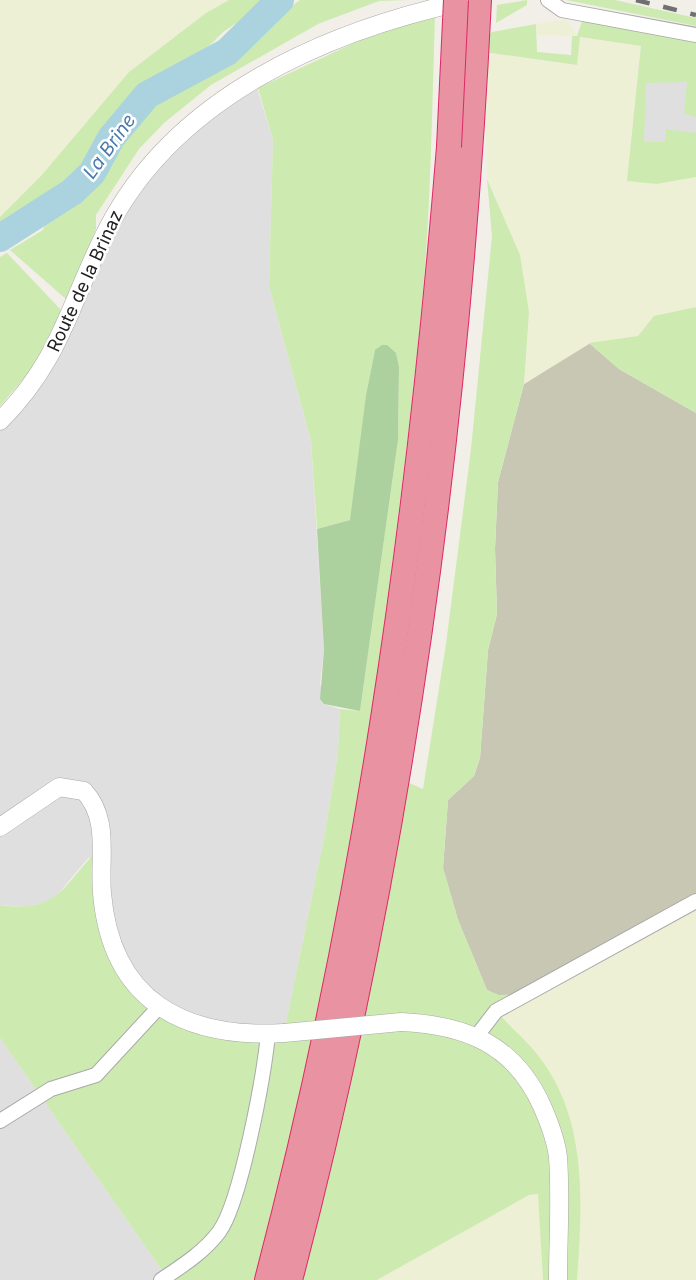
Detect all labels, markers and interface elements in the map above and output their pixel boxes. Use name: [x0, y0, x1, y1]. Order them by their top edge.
water label: La Brine: [78, 109, 141, 183]
street label: Route de la Brinaz: [42, 207, 127, 355]

